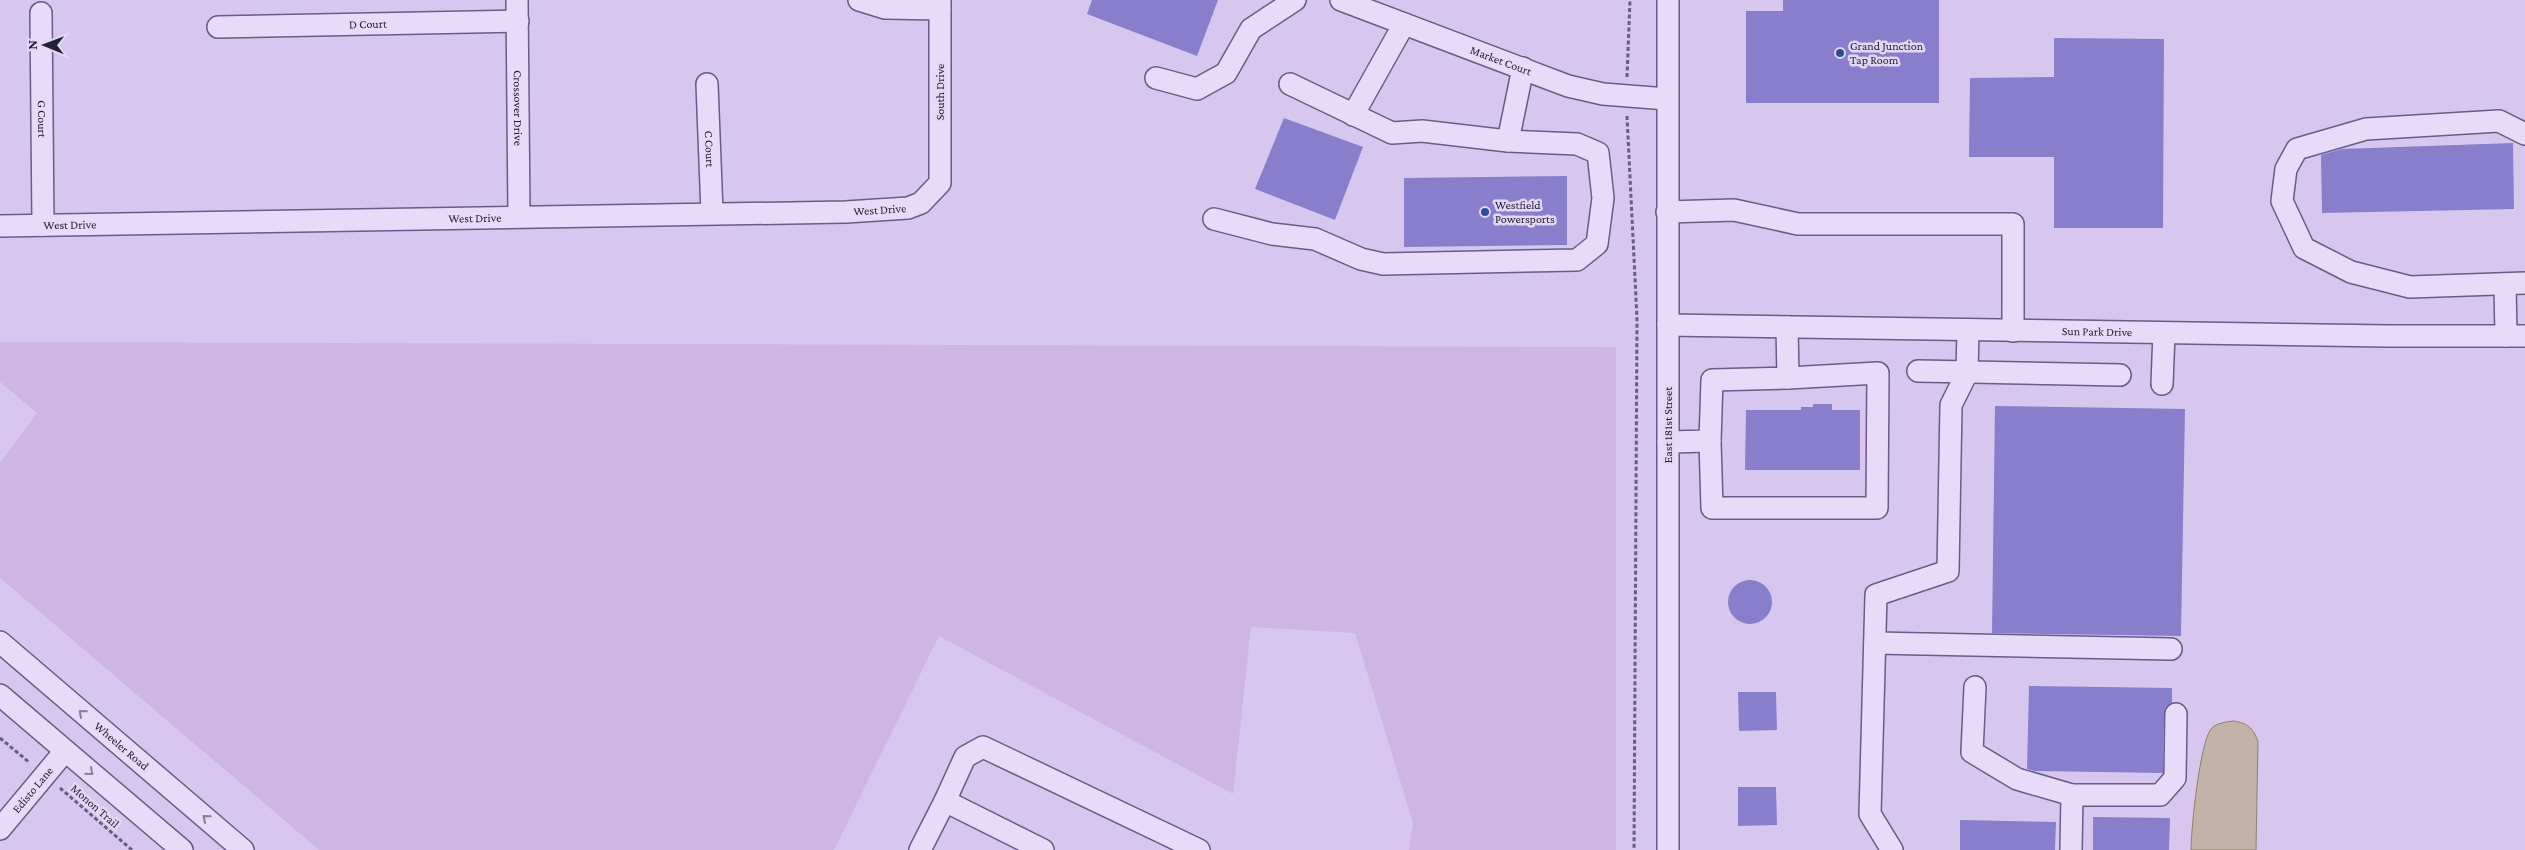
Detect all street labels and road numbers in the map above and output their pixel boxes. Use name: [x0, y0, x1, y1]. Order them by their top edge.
street label: D Court: [349, 17, 388, 31]
street label: Market Court: [1468, 43, 1534, 79]
street label: South Drive: [933, 64, 947, 120]
street label: Crossover Drive: [511, 70, 525, 146]
street label: G Court: [35, 100, 49, 139]
street label: C Court: [702, 130, 717, 169]
street label: West Drive: [853, 201, 907, 219]
street label: West Drive: [448, 211, 501, 226]
street label: West Drive: [43, 217, 97, 232]
street label: Sun Park Drive: [2062, 324, 2132, 339]
street label: East 181st Street: [1661, 386, 1675, 463]
street label: Wheeler Road: [91, 719, 152, 774]
street label: Edisto Lane: [9, 764, 56, 816]
street label: Monon Trail: [68, 781, 122, 831]

